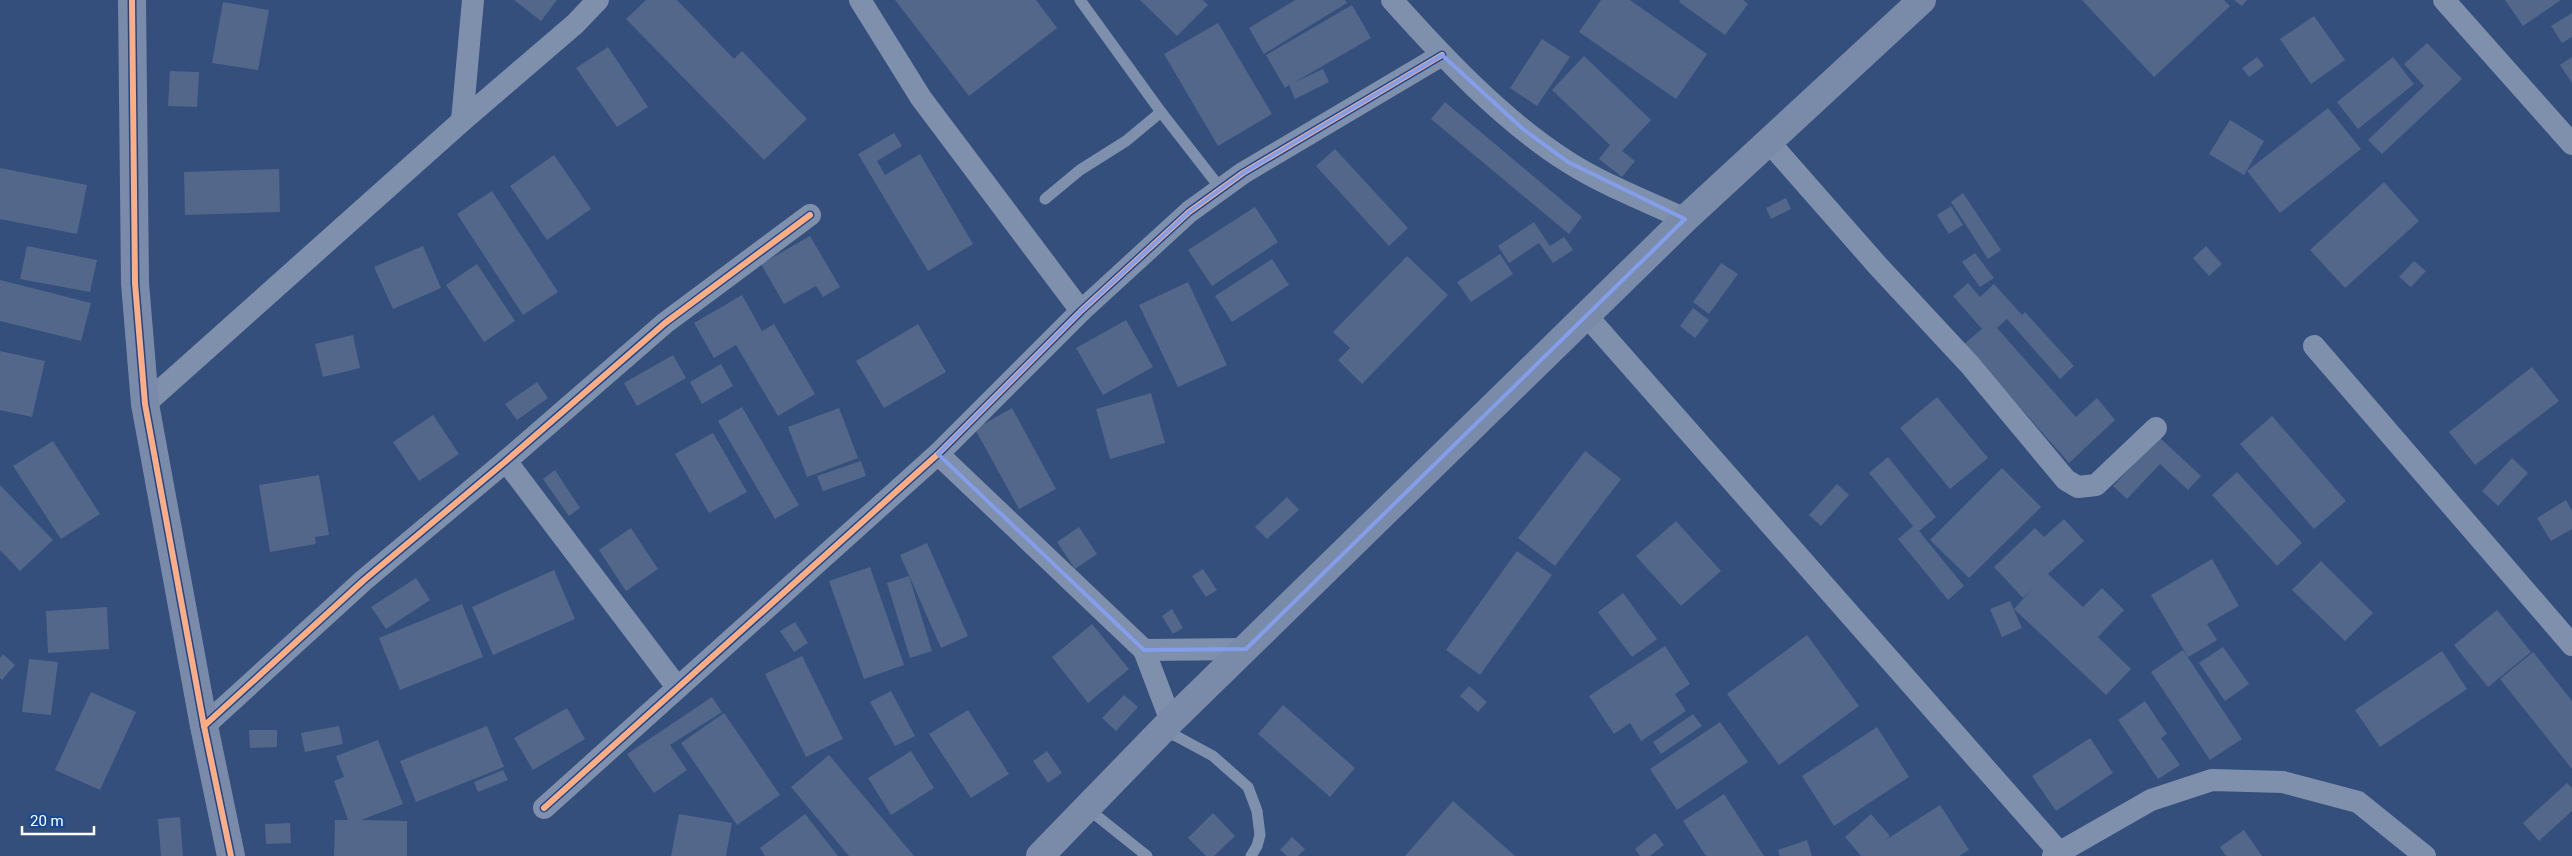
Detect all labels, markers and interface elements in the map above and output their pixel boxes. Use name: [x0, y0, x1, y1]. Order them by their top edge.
scale bar: [22, 804, 95, 836]
text: 20 m: [30, 812, 64, 830]

